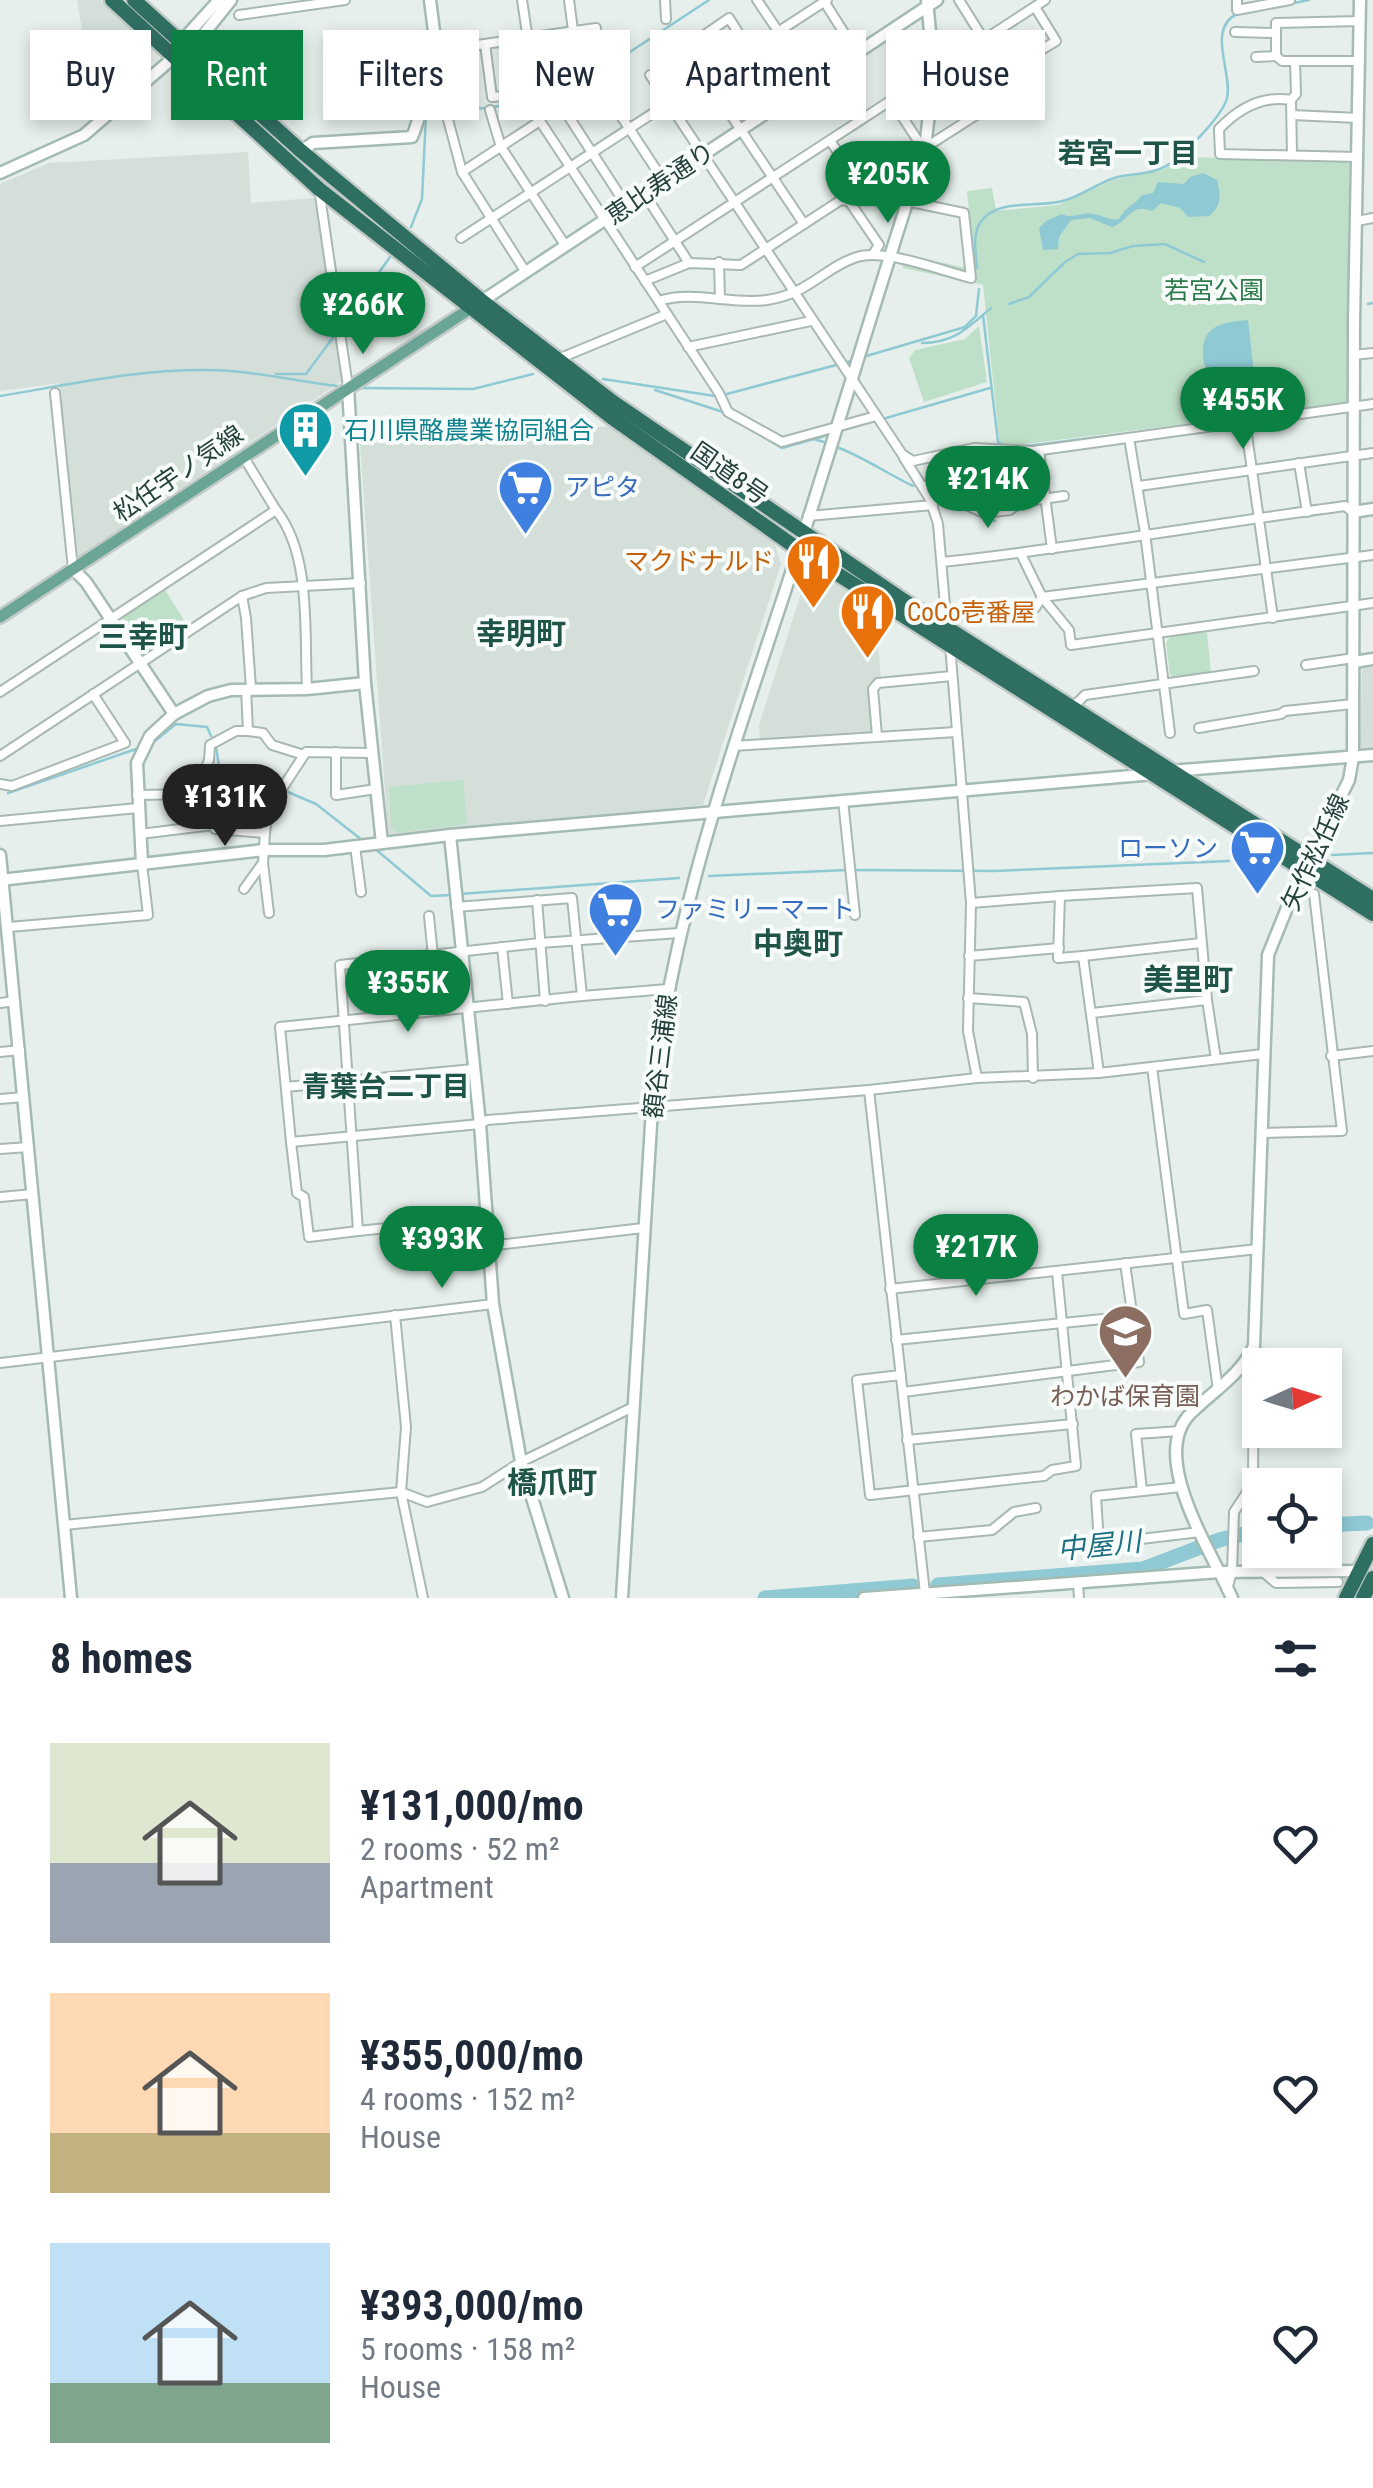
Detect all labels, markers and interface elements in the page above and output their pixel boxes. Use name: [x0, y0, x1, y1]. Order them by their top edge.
chip: Buy: [30, 30, 151, 120]
chip: Rent: [171, 30, 303, 120]
chip: Filters: [323, 30, 479, 120]
chip: New: [499, 30, 630, 120]
chip: Apartment: [650, 30, 866, 120]
chip: House: [886, 30, 1045, 120]
street label: 恵比寿通り: [600, 136, 720, 230]
district label: 若宮一丁目: [1058, 137, 1198, 170]
pin: ¥205K: [818, 141, 958, 226]
text: ¥205K: [847, 154, 929, 192]
pin: ¥266K: [293, 272, 433, 357]
park label: 若宮公園: [1164, 276, 1264, 305]
text: ¥266K: [322, 285, 404, 323]
pin: ¥455K: [1173, 367, 1313, 452]
text: ¥455K: [1202, 380, 1284, 418]
building icon: 石川県酪農業協同組合: [275, 400, 335, 479]
place label: 石川県酪農業協同組合: [344, 416, 594, 445]
street label: 松任宇ノ気線: [108, 419, 249, 527]
street label: 国道8号: [686, 436, 774, 510]
pin: ¥214K: [918, 446, 1058, 531]
supermarket icon: アピタ: [496, 457, 556, 536]
text: ¥214K: [947, 459, 1029, 497]
place label: アピタ: [565, 473, 640, 502]
restaurant icon: マクドナルド: [783, 531, 843, 610]
place label: マクドナルド: [624, 547, 774, 576]
restaurant icon: CoCo壱番屋: [838, 582, 898, 661]
place label: CoCo壱番屋: [907, 598, 1035, 627]
district label: 幸明町: [476, 616, 566, 651]
district label: 三幸町: [98, 619, 188, 654]
pin: ¥131K: [155, 764, 295, 849]
text: ¥131K: [184, 777, 266, 815]
street label: 矢作松任線: [1276, 789, 1355, 915]
supermarket icon: ローソン: [1227, 818, 1287, 897]
place label: ローソン: [1118, 834, 1218, 863]
supermarket icon: ファミリーマート: [586, 879, 646, 958]
place label: ファミリーマート: [655, 895, 855, 924]
district label: 中奥町: [753, 926, 843, 961]
pin: ¥355K: [338, 950, 478, 1035]
district label: 美里町: [1143, 962, 1233, 997]
text: ¥355K: [367, 963, 449, 1001]
street label: 額谷三浦線: [638, 992, 683, 1120]
district label: 青葉台二丁目: [302, 1070, 470, 1103]
pin: ¥393K: [372, 1206, 512, 1291]
pin: ¥217K: [906, 1214, 1046, 1299]
text: ¥393K: [401, 1219, 483, 1257]
text: ¥217K: [935, 1227, 1017, 1265]
school or university icon: わかば保育園: [1095, 1302, 1155, 1381]
north arrow: [1242, 1348, 1342, 1448]
map controls: [1242, 1348, 1342, 1568]
place label: わかば保育園: [1050, 1382, 1200, 1411]
district label: 橋爪町: [507, 1465, 597, 1500]
button: locate: [1242, 1468, 1342, 1568]
water label: 中屋川: [1056, 1524, 1146, 1566]
icon: filters: [1268, 1631, 1323, 1686]
text: 8 homes: [50, 1634, 193, 1683]
text: ¥131,000/mo: [360, 1781, 584, 1830]
icon: home: [130, 1783, 250, 1903]
icon: heart: [1268, 1816, 1323, 1871]
text: 2 rooms · 52 m²: [360, 1830, 559, 1868]
text: Apartment: [360, 1868, 494, 1906]
text: ¥355,000/mo: [360, 2031, 584, 2080]
icon: home: [130, 2033, 250, 2153]
icon: heart: [1268, 2066, 1323, 2121]
text: 4 rooms · 152 m²: [360, 2080, 575, 2118]
text: House: [360, 2118, 441, 2156]
text: ¥393,000/mo: [360, 2281, 584, 2330]
icon: home: [130, 2283, 250, 2403]
icon: heart: [1268, 2316, 1323, 2371]
text: 5 rooms · 158 m²: [360, 2330, 575, 2368]
text: House: [360, 2368, 441, 2406]

